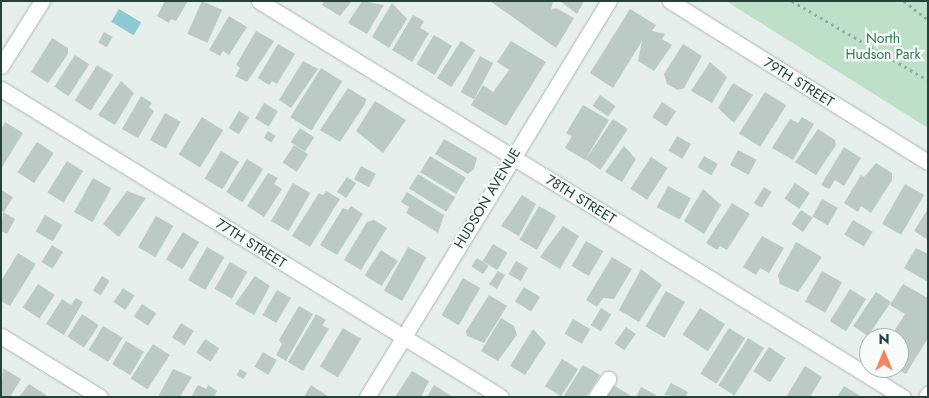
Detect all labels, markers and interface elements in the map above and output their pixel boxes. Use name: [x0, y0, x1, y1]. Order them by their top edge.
park label: North Hudson Park: [845, 30, 921, 62]
street label: 79TH STREET: [761, 54, 837, 110]
street label: HUDSON AVENUE: [450, 145, 524, 251]
street label: 78TH STREET: [543, 171, 619, 227]
street label: 77TH STREET: [213, 215, 289, 271]
north arrow: [859, 328, 909, 378]
text: N: [878, 329, 890, 349]

